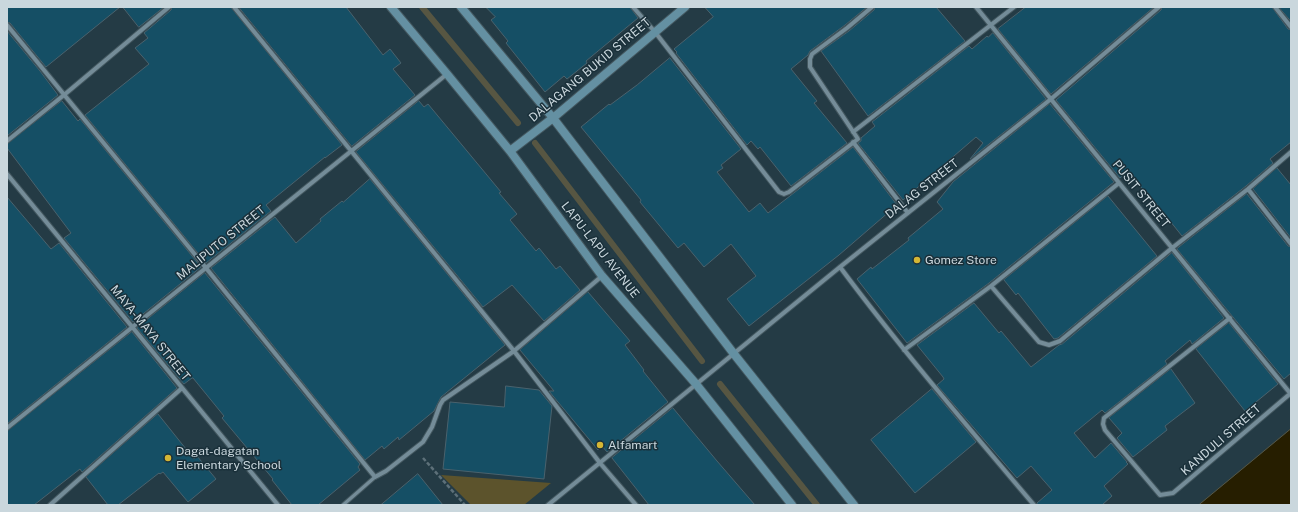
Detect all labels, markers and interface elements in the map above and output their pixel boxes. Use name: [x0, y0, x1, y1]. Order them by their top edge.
street label: DALAGANG BUKID STREET: [526, 15, 654, 125]
street label: DALAG STREET: [883, 156, 961, 222]
street label: PUSIT STREET: [1109, 157, 1173, 231]
street label: LAPU-LAPU AVENUE: [558, 199, 642, 301]
street label: MALIPUTO STREET: [174, 203, 268, 283]
place label: Gomez Store: [925, 253, 997, 267]
marker: Gomez Store: [912, 255, 922, 265]
street label: MAYA-MAYA STREET: [107, 282, 193, 384]
street label: KANDULI STREET: [1178, 401, 1264, 479]
place label: Alfamart: [608, 438, 657, 452]
marker: Alfamart: [595, 440, 605, 450]
place label: Dagat-dagatan Elementary School: [176, 444, 281, 472]
marker: Dagat-dagatan Elementary School: [163, 453, 173, 463]

